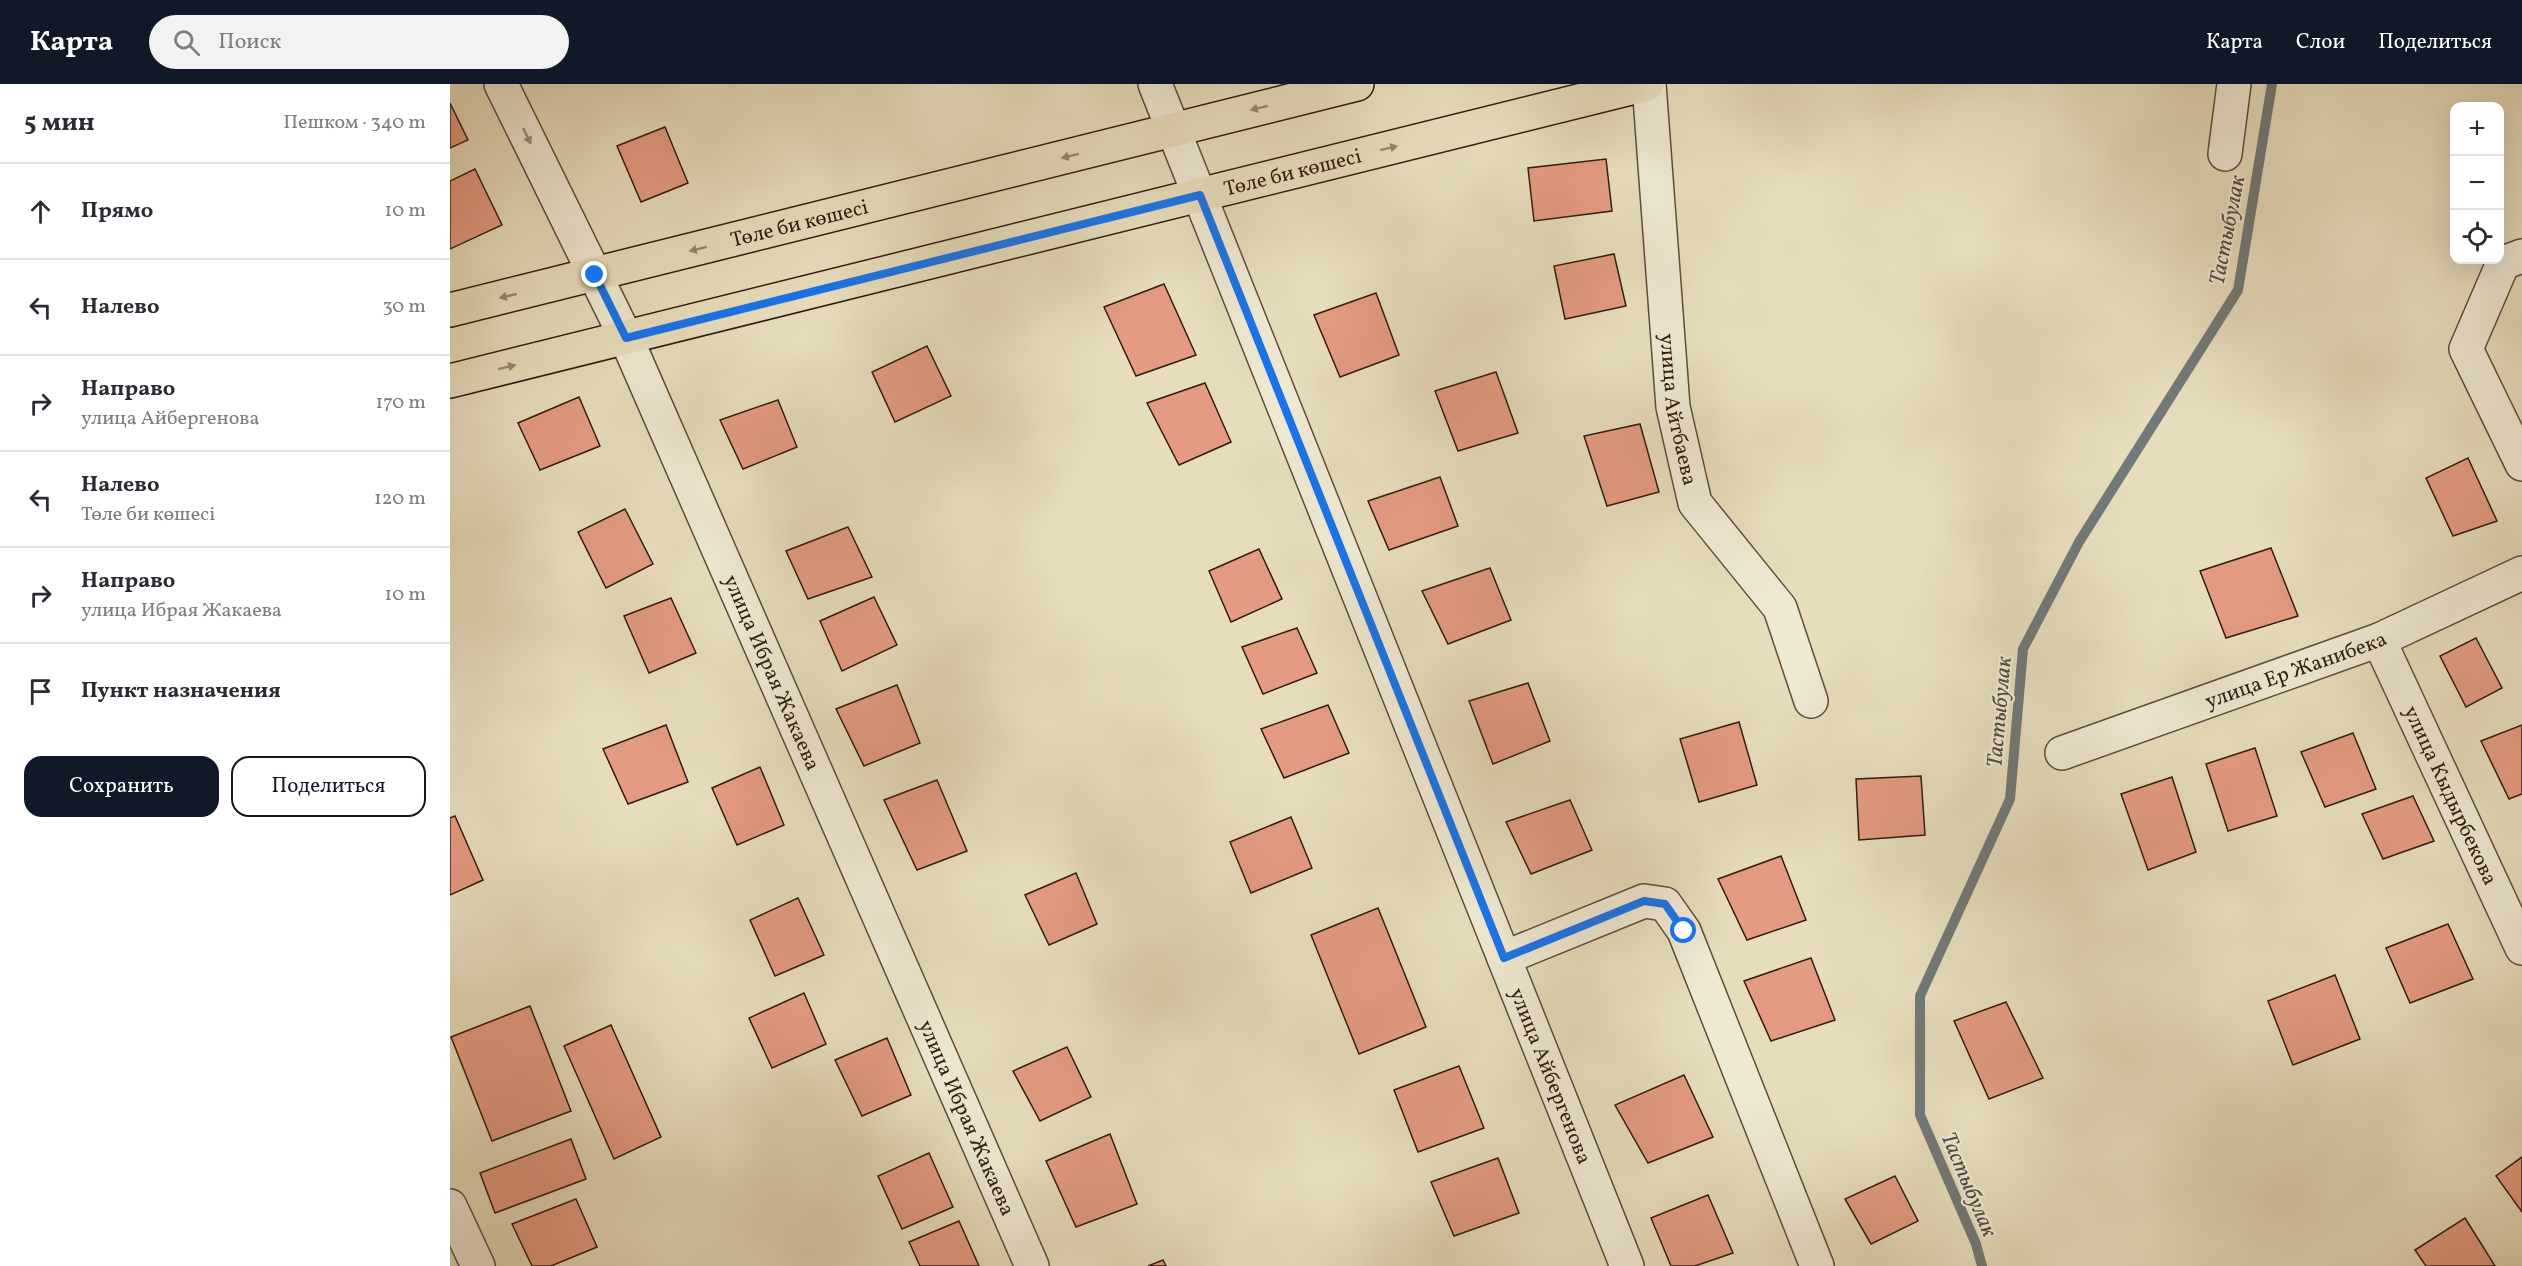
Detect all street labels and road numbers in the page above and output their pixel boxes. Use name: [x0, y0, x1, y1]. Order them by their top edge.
street label: Төле би көшесі: [1221, 142, 1365, 204]
street label: Төле би көшесі: [728, 193, 872, 256]
street label: улица Айтбаева: [1652, 333, 1703, 488]
street label: улица Ибрая Жакаева: [715, 570, 826, 775]
street label: улица Ер Жанибека: [2201, 625, 2392, 717]
street label: улица Кыдырбекова: [2395, 701, 2504, 890]
street label: улица Айбергенова: [1501, 984, 1598, 1169]
street label: улица Ибрая Жакаева: [910, 1016, 1021, 1221]

